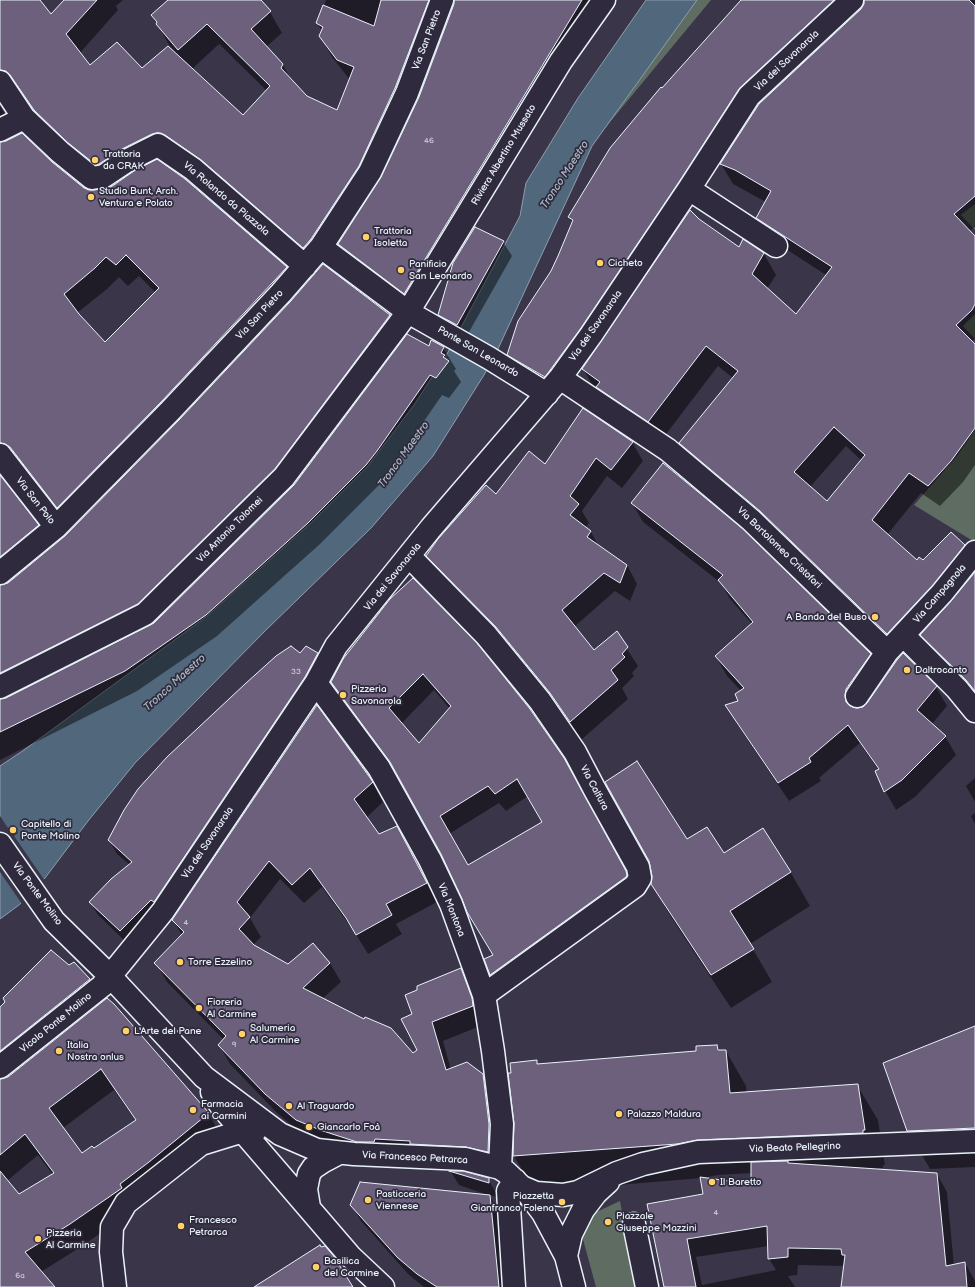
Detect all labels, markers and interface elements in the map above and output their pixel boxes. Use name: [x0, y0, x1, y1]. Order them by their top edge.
street label: Via San Pietro: [410, 8, 444, 72]
street label: Via dei Savonarola: [752, 28, 822, 94]
street label: Riviera Albertino Mussato: [469, 103, 539, 207]
house number: 46: [424, 136, 434, 146]
water label: Tronco Maestro: [538, 138, 592, 212]
place label: Trattoria da CRAK: [103, 148, 144, 172]
marker: Trattoria da CRAK: [90, 155, 100, 165]
street label: Via Rolando da Piazzola: [181, 160, 271, 238]
place label: Studio Bunt, Arch. Ventura e Polato: [99, 185, 178, 208]
marker: Studio Bunt, Arch. Ventura e Polato: [86, 192, 96, 202]
place label: Trattoria Isoletta: [374, 225, 412, 248]
marker: Trattoria Isoletta: [361, 232, 371, 242]
place label: Cicheto: [608, 257, 643, 269]
place label: Panificio San Leonardo: [409, 258, 472, 282]
marker: Cicheto: [595, 258, 605, 268]
marker: Panificio San Leonardo: [396, 265, 406, 275]
street label: Via San Pietro: [234, 288, 286, 342]
street label: Via dei Savonarola: [567, 288, 625, 364]
street label: Ponte San Leonardo: [435, 324, 521, 380]
water label: Tronco Maestro: [376, 419, 432, 491]
street label: Via San Polo: [13, 475, 57, 527]
street label: Via Antonio Tolomei: [194, 494, 266, 566]
street label: Via Bartolomeo Cristofori: [734, 505, 824, 591]
street label: Via dei Savonarola: [362, 541, 424, 613]
street label: Via Campagnola: [911, 562, 969, 626]
place label: A Banda del Buso: [786, 611, 867, 623]
marker: A Banda del Buso: [870, 612, 880, 622]
water label: Tronco Maestro: [141, 652, 209, 714]
place label: Daltrocanto: [915, 664, 967, 676]
marker: Daltrocanto: [902, 665, 912, 675]
house number: 33: [291, 667, 301, 677]
place label: Pizzeria Savonarola: [351, 683, 401, 706]
marker: Pizzeria Savonarola: [338, 690, 348, 700]
street label: Via Calfura: [577, 763, 611, 813]
street label: Via dei Savonarola: [180, 805, 236, 881]
place label: Capitello di Ponte Molino: [21, 818, 80, 842]
marker: Capitello di Ponte Molino: [8, 825, 18, 835]
street label: Via Ponte Molino: [9, 860, 65, 928]
street label: Via Montona: [435, 882, 467, 938]
house number: 4: [184, 918, 188, 928]
place label: Torre Ezzelino: [188, 956, 252, 968]
marker: Torre Ezzelino: [175, 957, 185, 967]
street label: Vicolo Ponte Molino: [18, 990, 94, 1056]
place label: Fioreria Al Carmine: [207, 996, 257, 1020]
marker: Fioreria Al Carmine: [194, 1003, 204, 1013]
place label: Salumeria Al Carmine: [250, 1022, 300, 1046]
place label: L'Arte del Pane: [134, 1025, 202, 1037]
marker: L'Arte del Pane: [121, 1026, 131, 1036]
marker: Salumeria Al Carmine: [237, 1029, 247, 1039]
place label: Italia Nostra onlus: [67, 1039, 124, 1062]
house number: 9: [232, 1040, 236, 1050]
marker: Italia Nostra onlus: [54, 1046, 64, 1056]
place label: Farmacia ai Carmini: [201, 1098, 247, 1122]
place label: Al Traguardo: [297, 1100, 354, 1112]
marker: Al Traguardo: [284, 1101, 294, 1111]
marker: Farmacia ai Carmini: [188, 1105, 198, 1115]
place label: Palazzo Maldura: [627, 1108, 701, 1120]
marker: Palazzo Maldura: [614, 1109, 624, 1119]
place label: Giancarlo Foà: [317, 1121, 380, 1133]
marker: Giancarlo Foà: [304, 1122, 314, 1132]
street label: Via Beato Pellegrino: [749, 1140, 841, 1156]
street label: Via Francesco Petrarca: [362, 1149, 468, 1167]
place label: Il Baretto: [720, 1176, 761, 1188]
marker: Il Baretto: [707, 1177, 717, 1187]
place label: Pasticceria Viennese: [376, 1188, 426, 1212]
place label: Piazzetta Gianfranco Folena: [471, 1190, 554, 1214]
marker: Pasticceria Viennese: [363, 1195, 373, 1205]
marker: Piazzetta Gianfranco Folena: [557, 1197, 567, 1207]
house number: 4: [714, 1208, 718, 1218]
place label: Piazzale Giuseppe Mazzini: [616, 1210, 697, 1234]
place label: Francesco Petrarca: [189, 1214, 237, 1238]
marker: Piazzale Giuseppe Mazzini: [603, 1217, 613, 1227]
marker: Francesco Petrarca: [176, 1221, 186, 1231]
place label: Pizzeria Al Carmine: [46, 1227, 96, 1250]
marker: Pizzeria Al Carmine: [33, 1234, 43, 1244]
place label: Basilica del Carmine: [324, 1255, 379, 1278]
marker: Basilica del Carmine: [311, 1262, 321, 1272]
house number: 6a: [15, 1271, 25, 1281]

